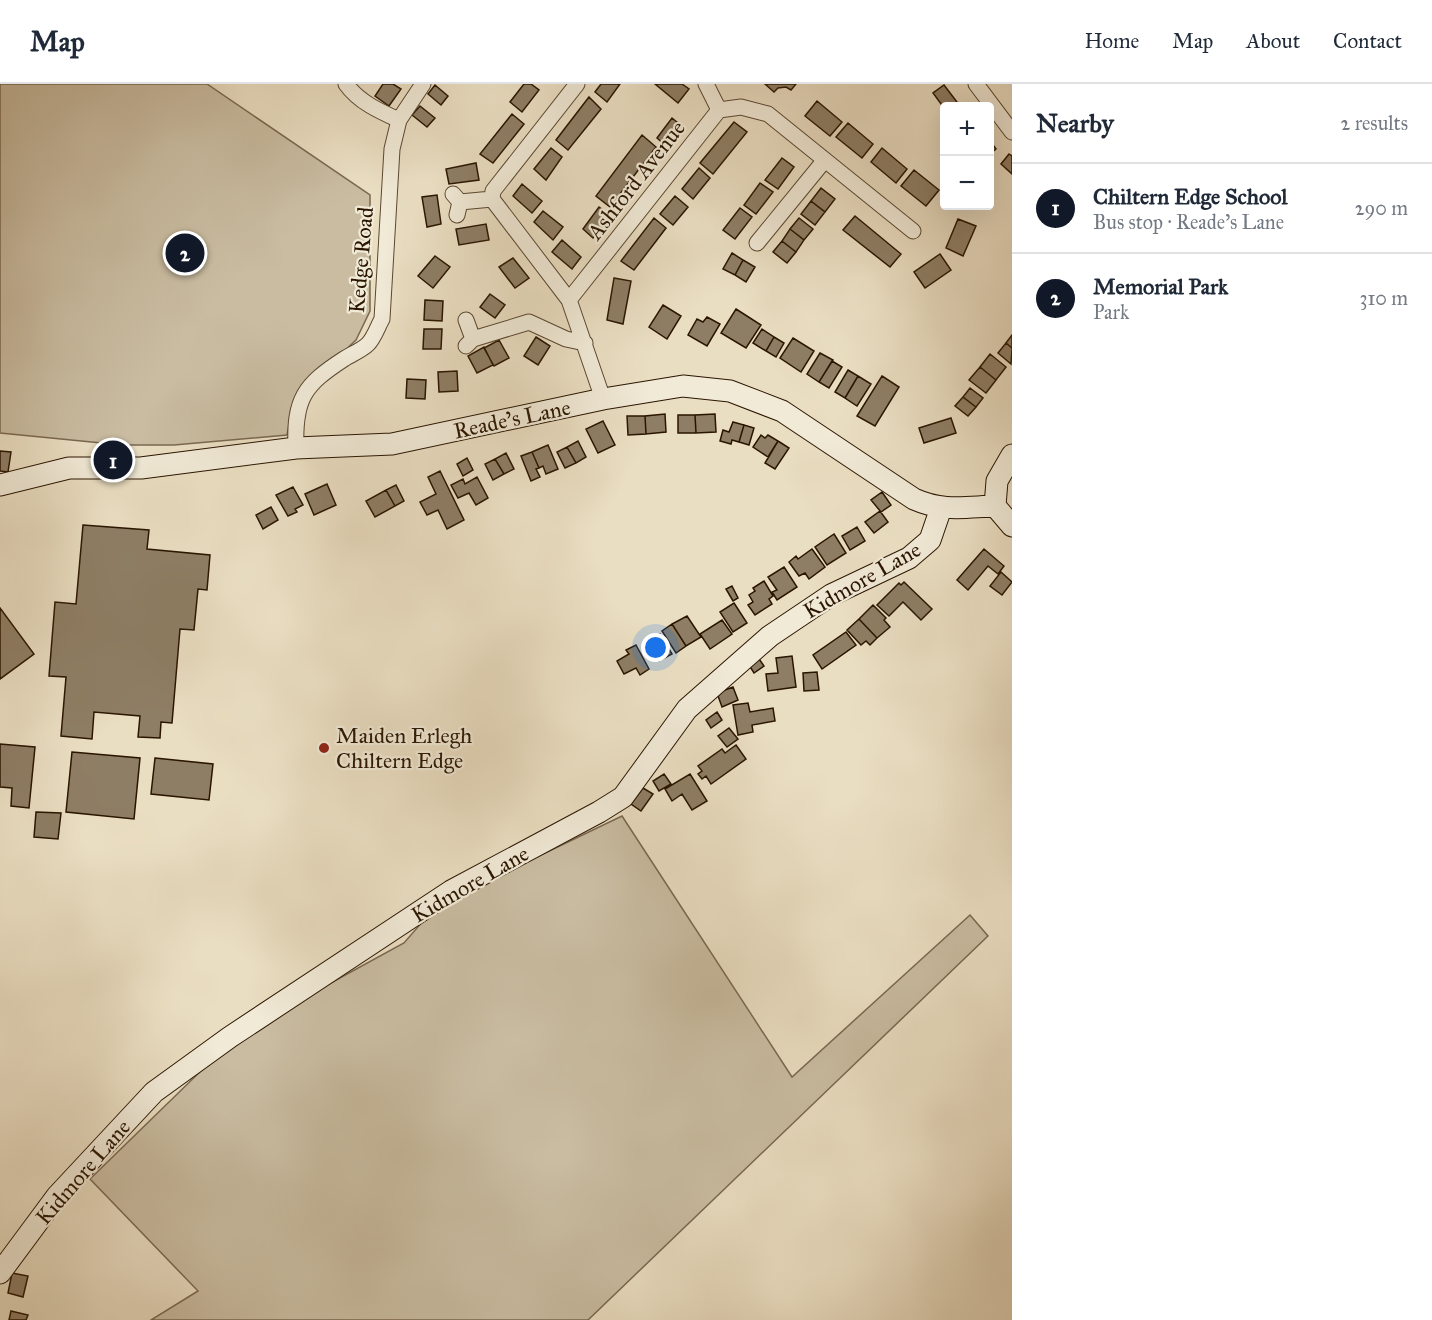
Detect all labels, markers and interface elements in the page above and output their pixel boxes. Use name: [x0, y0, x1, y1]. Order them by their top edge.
text: Map: [30, 24, 85, 59]
text: Home: [1084, 28, 1139, 54]
text: Map: [1172, 28, 1213, 54]
text: About: [1246, 28, 1300, 54]
text: Contact: [1333, 28, 1402, 54]
map controls: [940, 102, 994, 210]
button: +: [940, 102, 994, 156]
text: Nearby: [1036, 107, 1114, 139]
text: 2 results: [1340, 111, 1408, 135]
street label: Ashford Avenue: [581, 115, 691, 246]
button: −: [940, 156, 994, 210]
text: Chiltern Edge School: [1093, 183, 1287, 210]
text: 1: [1052, 196, 1059, 220]
text: 290 m: [1355, 196, 1408, 220]
street label: Kedge Road: [343, 206, 379, 314]
text: Bus stop · Reade's Lane: [1093, 210, 1284, 234]
pin: 2: [166, 230, 204, 276]
text: Memorial Park: [1093, 273, 1228, 300]
text: 2: [1051, 286, 1060, 310]
text: 310 m: [1359, 286, 1408, 310]
text: Park: [1093, 300, 1129, 324]
street label: Reade's Lane: [451, 393, 573, 445]
pin: 1: [94, 438, 132, 482]
street label: Kidmore Lane: [799, 536, 925, 624]
your location: [641, 633, 670, 662]
place label: Maiden Erlegh Chiltern Edge: [336, 722, 472, 774]
marker: Maiden Erlegh Chiltern Edge: [317, 741, 331, 755]
street label: Kidmore Lane: [407, 840, 533, 928]
street label: Kidmore Lane: [30, 1114, 136, 1230]

